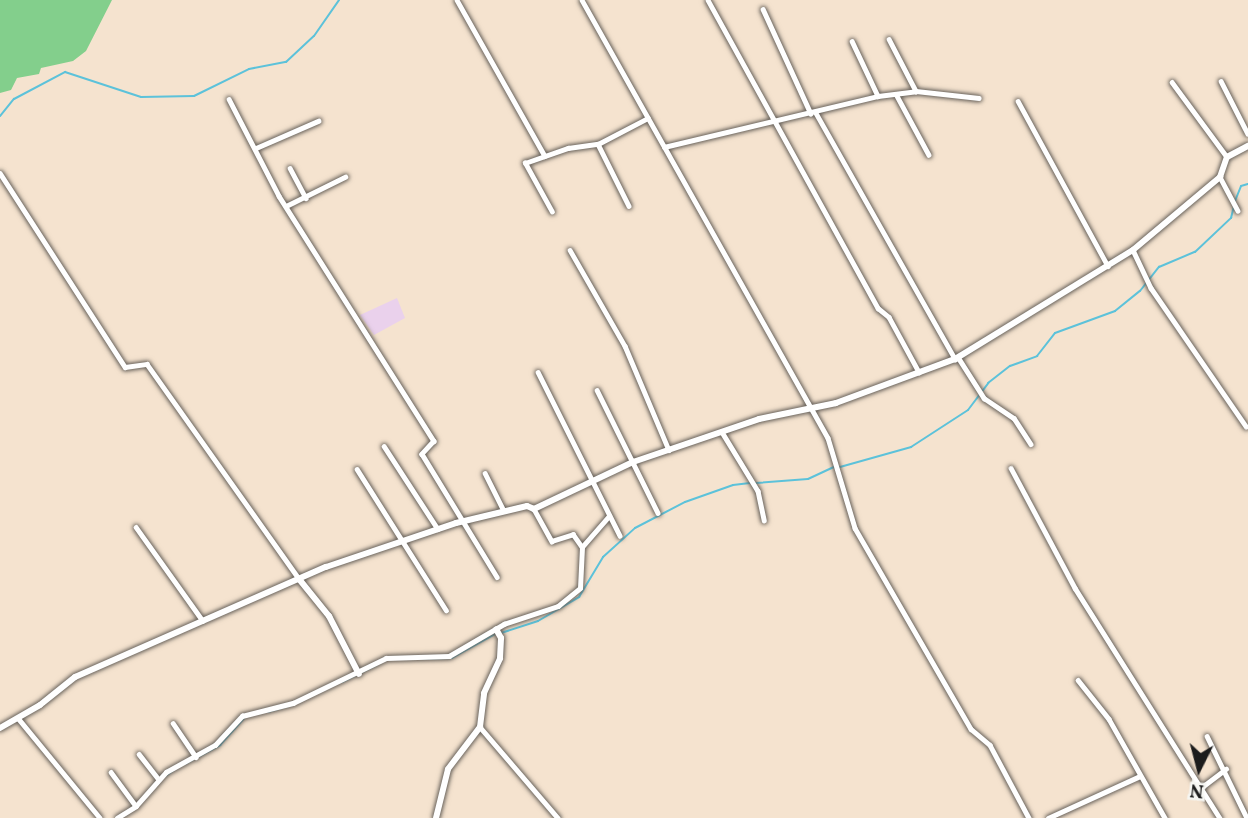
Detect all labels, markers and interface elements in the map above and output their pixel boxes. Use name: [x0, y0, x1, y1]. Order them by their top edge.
north arrow: [1164, 734, 1234, 804]
text: N: [1189, 776, 1205, 804]

